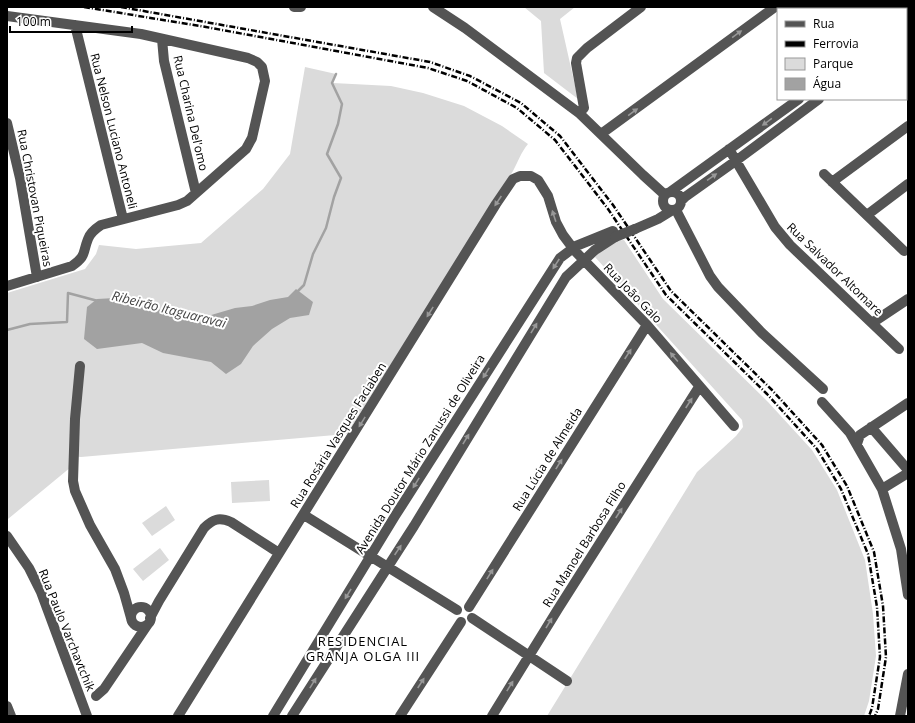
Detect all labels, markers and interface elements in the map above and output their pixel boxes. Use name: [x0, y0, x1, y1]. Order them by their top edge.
scale bar: [10, 8, 132, 34]
legend: [777, 8, 907, 100]
text: 100 m: [16, 13, 51, 30]
text: Rua: [813, 15, 834, 32]
one-way arrow: [732, 30, 743, 39]
text: Ferrovia: [813, 35, 859, 52]
street label: Rua Nelson Luciano Antoneli: [86, 51, 142, 211]
street label: Rua Charina Del'omo: [169, 54, 213, 172]
text: Parque: [813, 55, 853, 72]
text: Água: [813, 75, 841, 92]
one-way arrow: [628, 108, 638, 116]
one-way arrow: [762, 118, 773, 126]
street label: Rua Christovan Piqueiras: [13, 128, 57, 268]
one-way arrow: [707, 173, 717, 181]
one-way arrow: [494, 196, 502, 206]
one-way arrow: [551, 210, 557, 222]
street label: Rua Salvador Altomare: [783, 219, 887, 320]
one-way arrow: [552, 259, 560, 269]
street label: Rua João Galo: [600, 259, 666, 327]
water label: Ribeirão Itaguaravai: [110, 286, 229, 332]
one-way arrow: [426, 306, 434, 317]
one-way arrow: [530, 322, 537, 334]
one-way arrow: [624, 349, 632, 359]
street label: Avenida Doutor Mário Zanussi de Oliveira: [351, 351, 489, 557]
one-way arrow: [670, 352, 679, 363]
street label: Rua Rosária Vasques Faciaben: [286, 359, 390, 511]
one-way arrow: [482, 368, 490, 378]
one-way arrow: [685, 398, 693, 409]
street label: Rua Lúcia de Almeida: [508, 404, 586, 514]
one-way arrow: [358, 416, 365, 428]
one-way arrow: [463, 433, 470, 445]
one-way arrow: [555, 459, 563, 469]
one-way arrow: [413, 477, 420, 489]
street label: Rua Manoel Barbosa Filho: [538, 478, 630, 610]
one-way arrow: [615, 508, 623, 518]
one-way arrow: [394, 545, 402, 555]
street label: Rua Paulo Varchavtchik: [35, 566, 100, 694]
one-way arrow: [486, 569, 494, 579]
one-way arrow: [345, 588, 352, 600]
one-way arrow: [546, 617, 553, 629]
district label: RESIDENCIAL GRANJA OLGA III: [306, 632, 420, 665]
one-way arrow: [309, 678, 317, 688]
one-way arrow: [417, 678, 425, 688]
one-way arrow: [507, 680, 514, 692]

